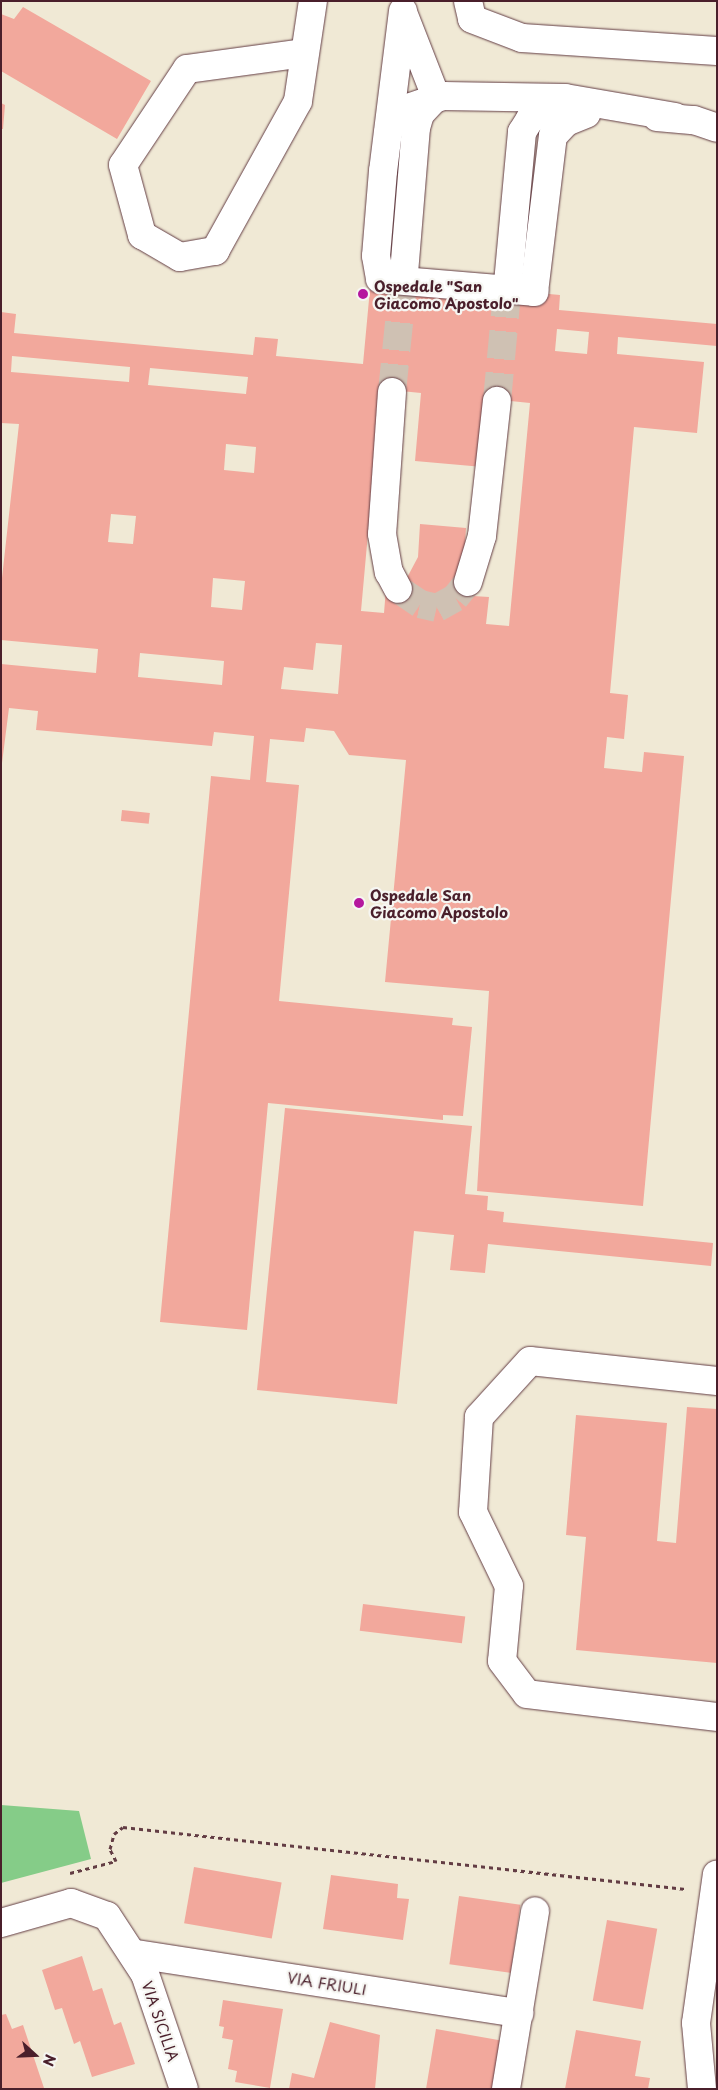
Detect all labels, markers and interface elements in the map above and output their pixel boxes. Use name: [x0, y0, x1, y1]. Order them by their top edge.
place label: Ospedale "San Giacomo Apostolo": [374, 276, 519, 311]
marker: Ospedale "San Giacomo Apostolo": [356, 287, 370, 301]
place label: Ospedale San Giacomo Apostolo: [370, 885, 509, 920]
marker: Ospedale San Giacomo Apostolo: [352, 896, 366, 910]
street label: VIA FRIULI: [286, 1968, 368, 1998]
street label: VIA SICILIA: [139, 1978, 183, 2064]
north arrow: [10, 2030, 60, 2080]
text: N: [38, 2051, 61, 2069]

